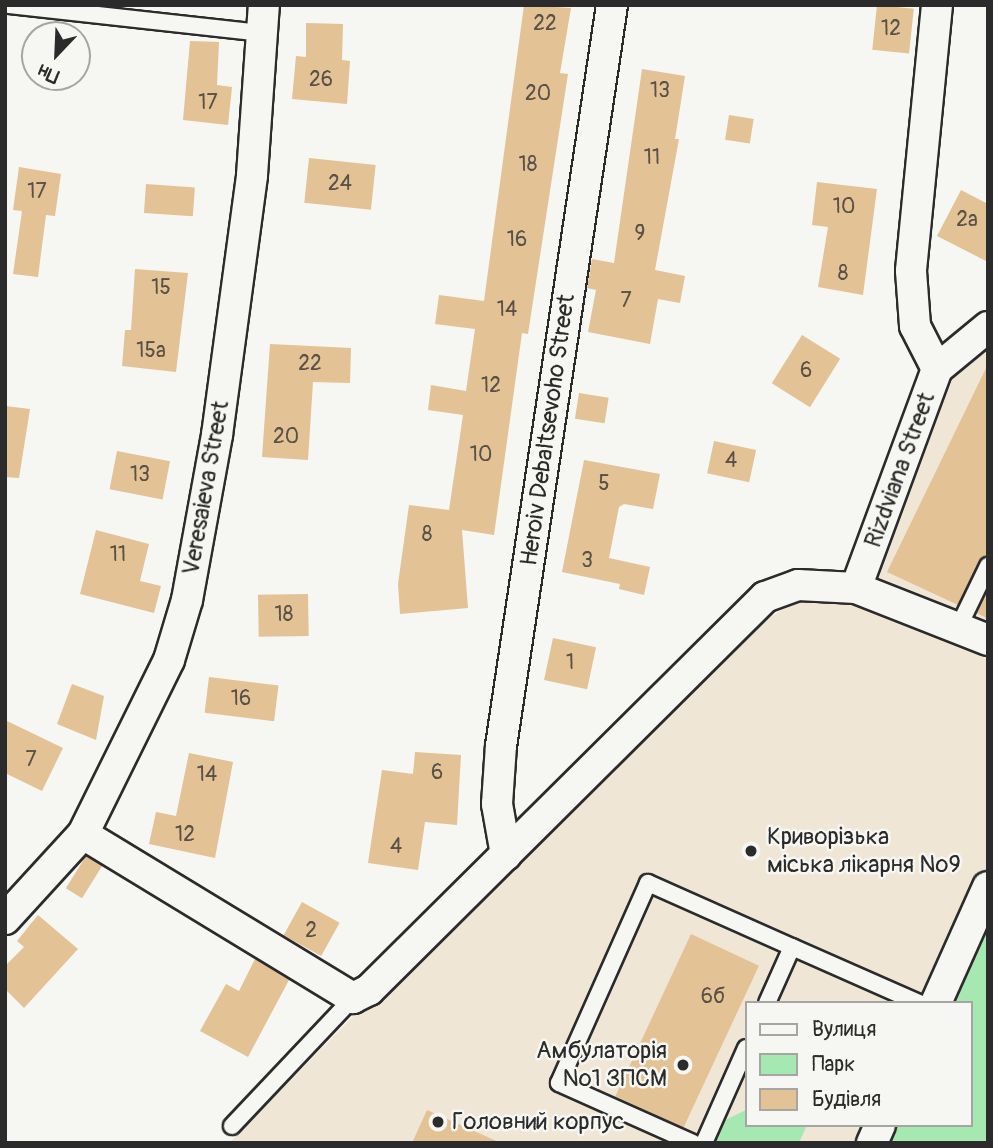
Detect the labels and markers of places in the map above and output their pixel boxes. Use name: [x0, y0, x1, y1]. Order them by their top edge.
place label: Криворізька міська лікарня №9: [767, 823, 961, 879]
marker: Криворізька міська лікарня №9: [741, 841, 761, 861]
place label: Амбулаторія №1 ЗПСМ: [536, 1037, 667, 1093]
marker: Амбулаторія №1 ЗПСМ: [673, 1055, 693, 1075]
place label: Головний корпус: [452, 1108, 624, 1136]
marker: Головний корпус: [430, 1114, 446, 1130]

